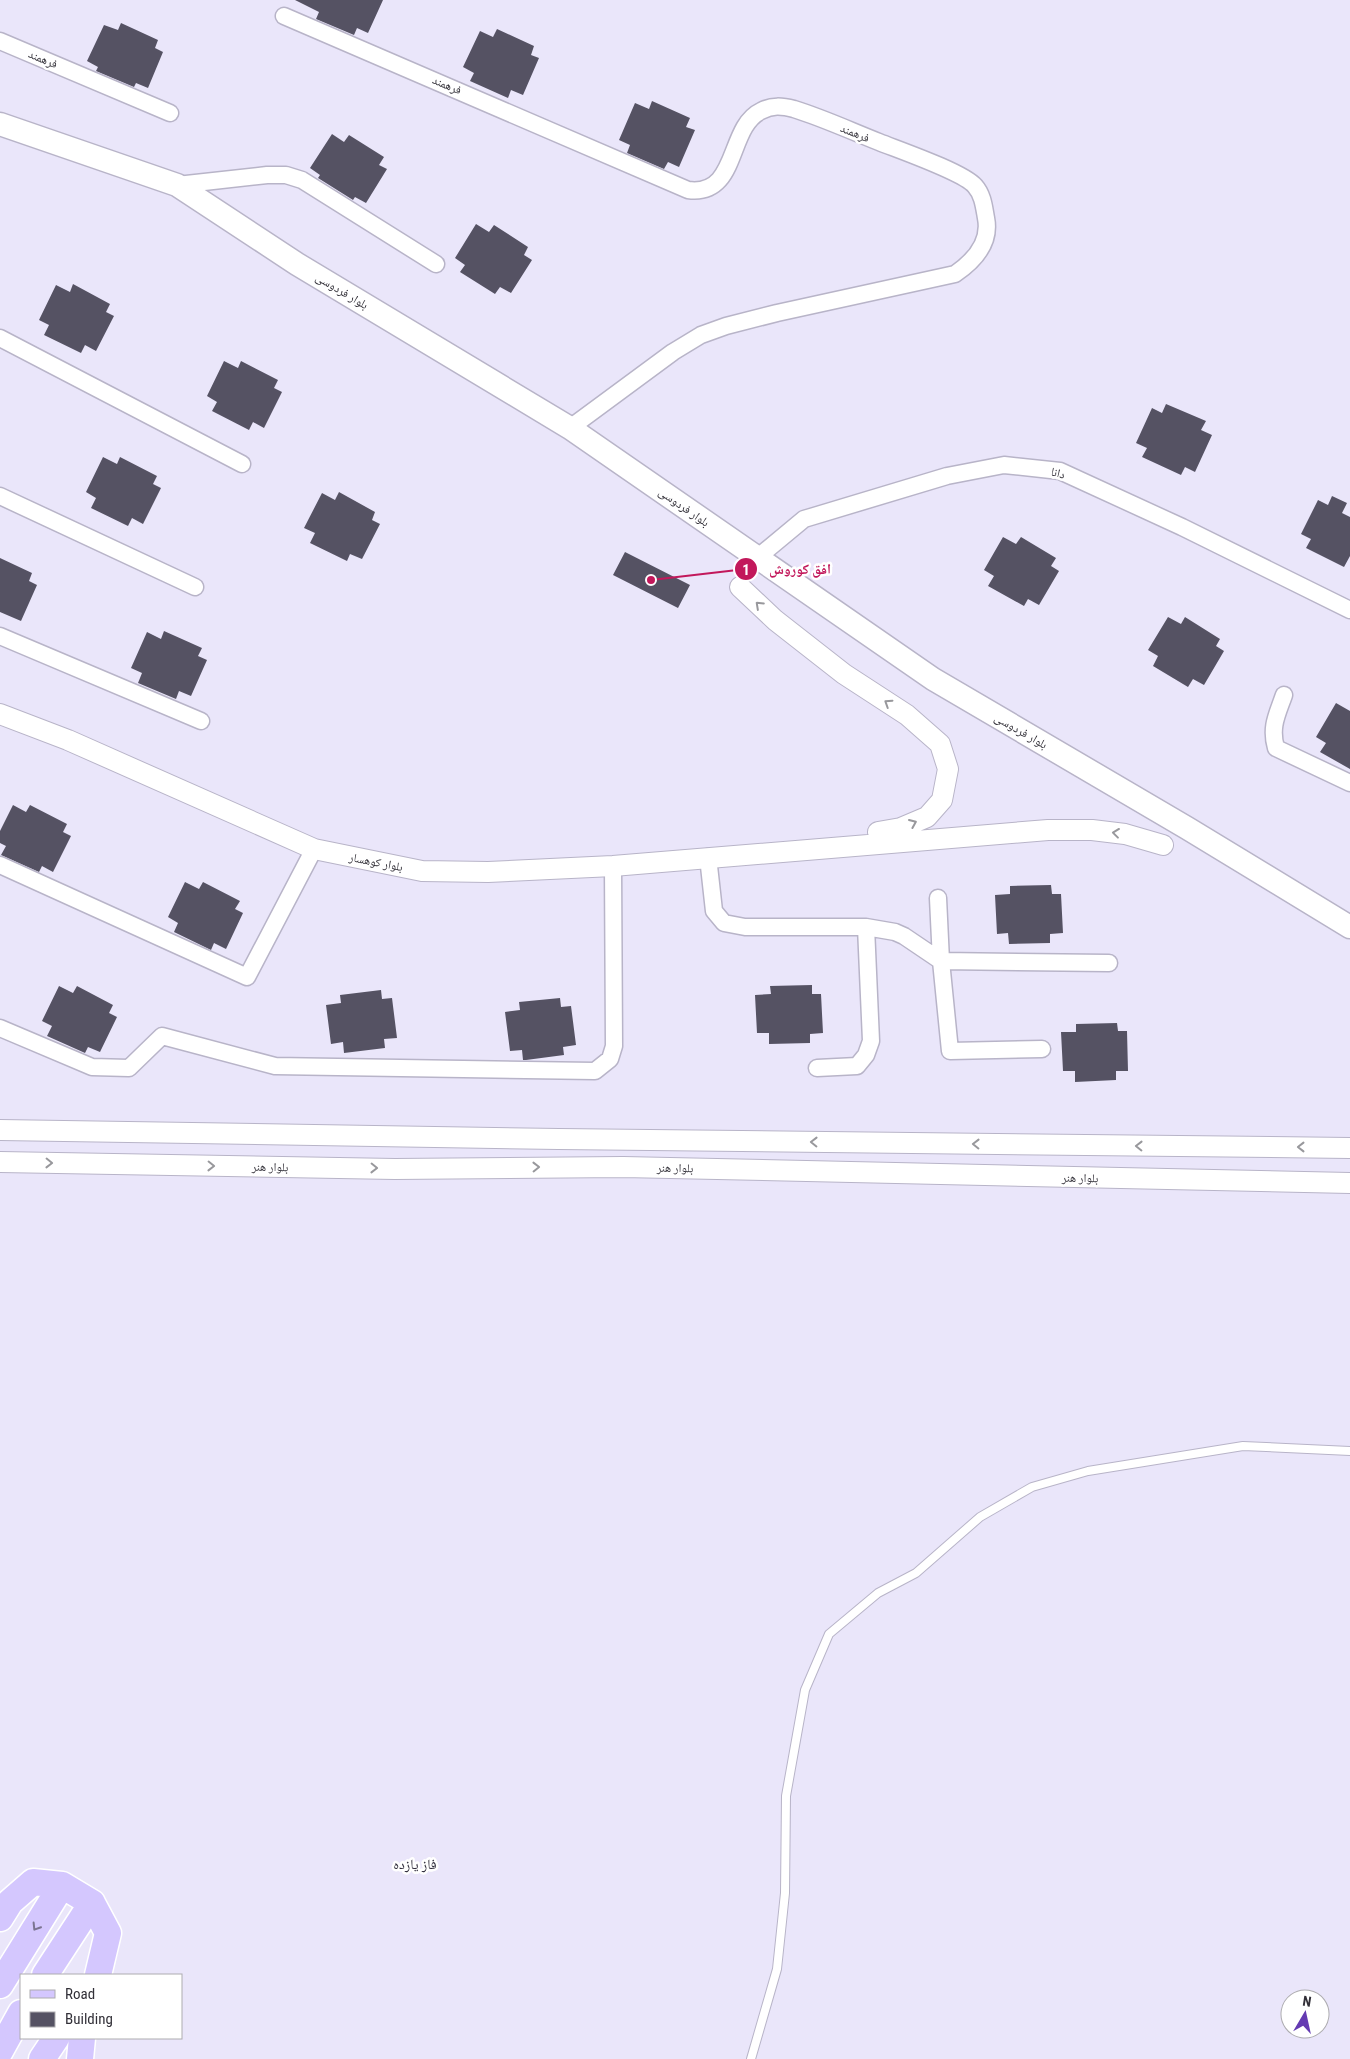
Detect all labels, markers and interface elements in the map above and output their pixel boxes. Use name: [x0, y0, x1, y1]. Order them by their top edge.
street label: فرهمند: [26, 47, 60, 71]
street label: فرهمند: [430, 73, 464, 97]
street label: فرهمند: [838, 121, 872, 145]
street label: بلوار فردوسی: [313, 270, 371, 312]
street label: دانا: [1049, 464, 1067, 482]
street label: بلوار فردوسی: [656, 484, 712, 530]
callout: افق کوروش: [734, 555, 841, 584]
text: 1: [742, 561, 750, 579]
text: افق کوروش: [769, 561, 831, 578]
one-way arrow: [755, 602, 764, 611]
one-way arrow: [884, 700, 894, 709]
street label: بلوار فردوسی: [992, 710, 1050, 752]
one-way arrow: [908, 819, 917, 829]
one-way arrow: [1112, 828, 1120, 839]
street label: بلوار کوهسار: [347, 850, 404, 874]
one-way arrow: [810, 1137, 818, 1147]
one-way arrow: [972, 1139, 980, 1149]
one-way arrow: [1135, 1141, 1142, 1151]
one-way arrow: [1297, 1142, 1305, 1152]
one-way arrow: [45, 1158, 53, 1168]
one-way arrow: [207, 1160, 215, 1171]
street label: بلوار هنر: [251, 1160, 288, 1175]
street label: بلوار هنر: [656, 1161, 693, 1176]
one-way arrow: [532, 1162, 540, 1172]
one-way arrow: [370, 1163, 378, 1173]
street label: بلوار هنر: [1061, 1171, 1098, 1186]
district label: فاز یازده: [393, 1856, 437, 1873]
one-way arrow: [33, 1921, 43, 1930]
legend: [20, 1974, 182, 2039]
text: Road: [65, 1985, 95, 2003]
north arrow: [1280, 1989, 1330, 2039]
text: N: [1302, 1993, 1313, 2010]
text: Building: [65, 2010, 113, 2028]

